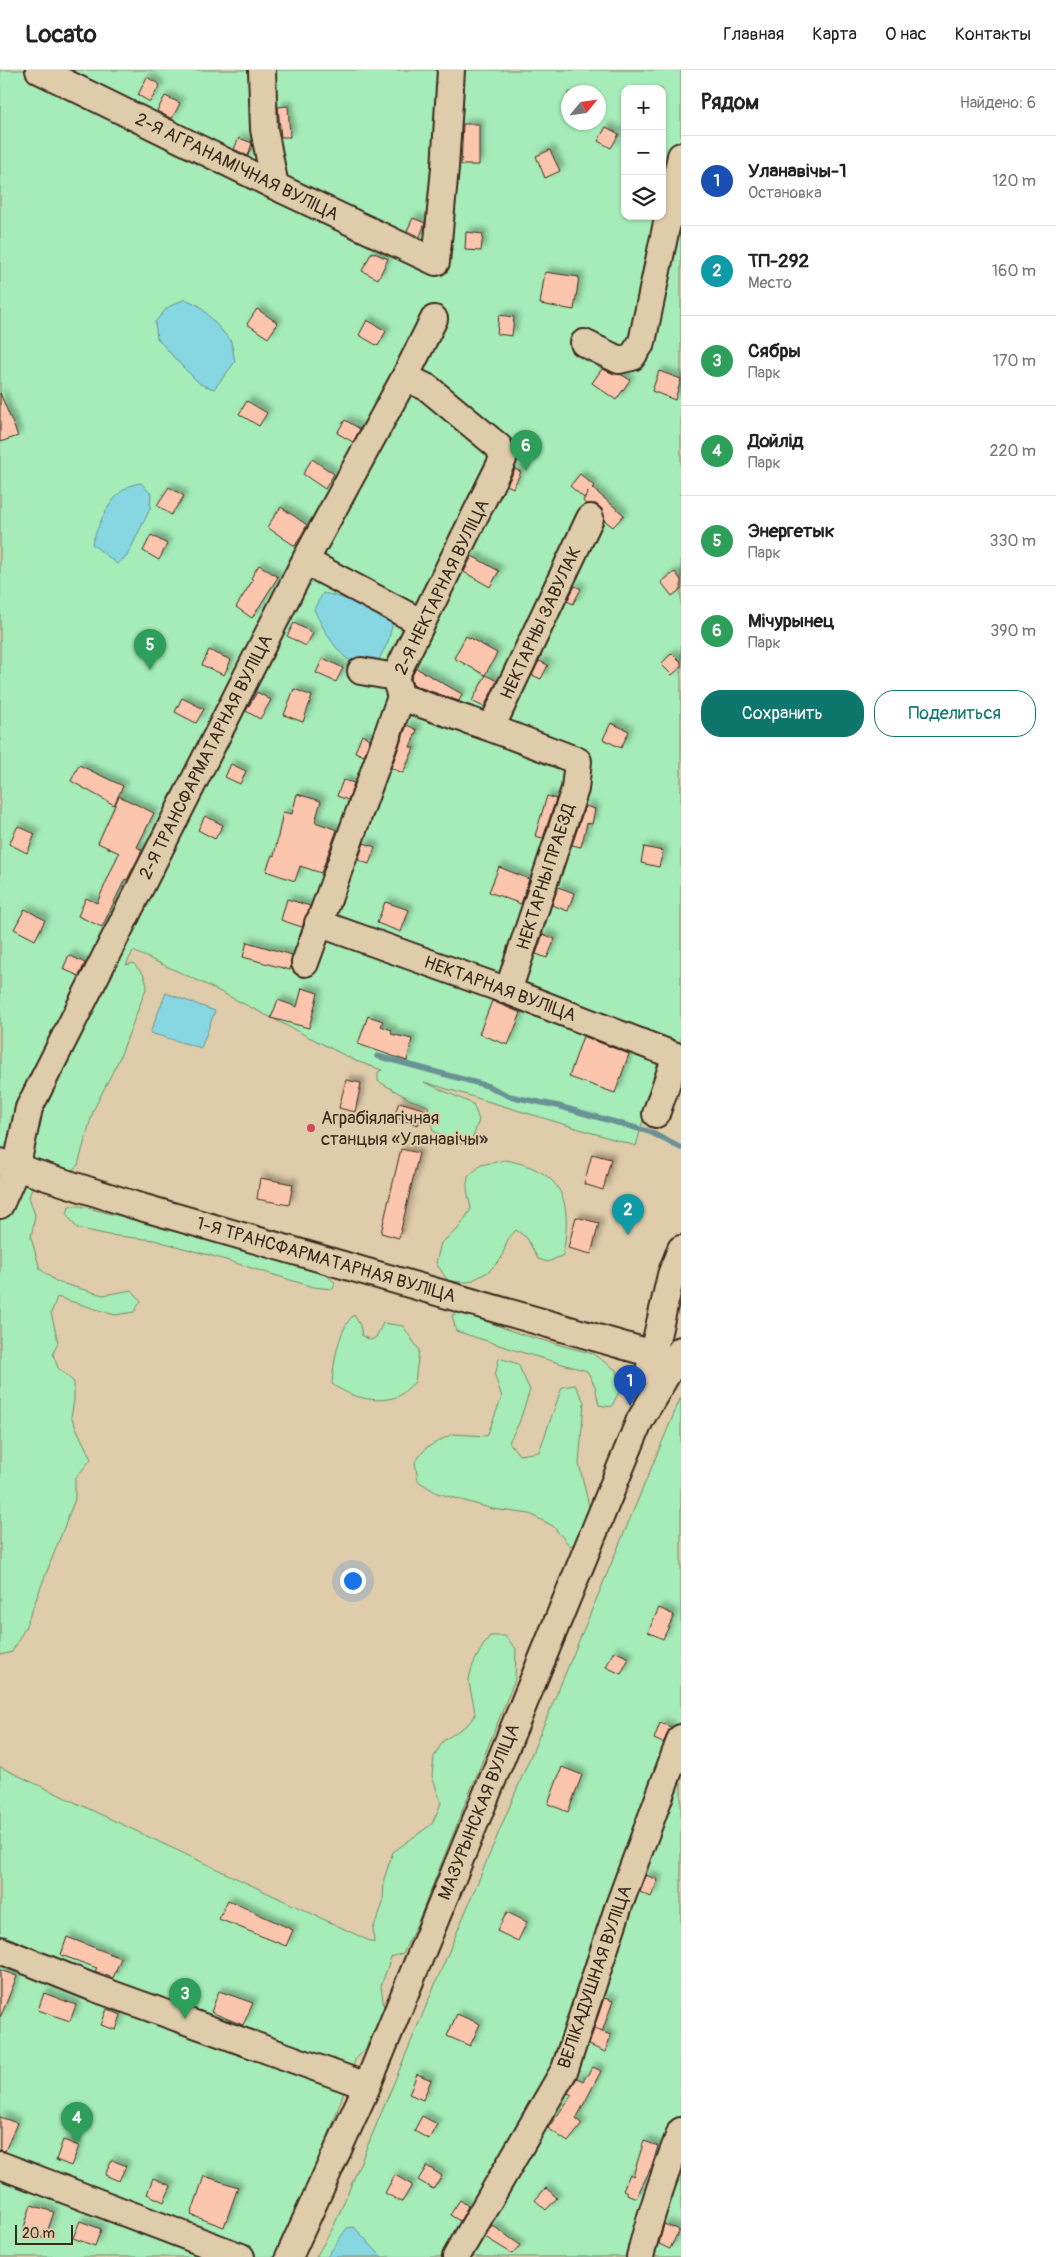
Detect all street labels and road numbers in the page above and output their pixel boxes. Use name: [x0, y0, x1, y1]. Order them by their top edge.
street label: 2-Я АГРАНАМІЧНАЯ ВУЛІЦА: [131, 108, 343, 226]
street label: 2-Я НЕКТАРНАЯ ВУЛІЦА: [389, 495, 495, 679]
street label: НЕКТАРНЫ ЗАВУЛАК: [495, 543, 587, 703]
street label: 2-Я ТРАНСФАРМАТАРНАЯ ВУЛІЦА: [134, 630, 278, 883]
street label: НЕКТАРНЫ ПРАЕЗД: [512, 801, 581, 953]
street label: НЕКТАРНАЯ ВУЛІЦА: [421, 951, 580, 1027]
street label: 1-Я ТРАНСФАРМАТАРНАЯ ВУЛІЦА: [194, 1212, 459, 1308]
street label: МАЗУРЫНСКАЯ ВУЛІЦА: [433, 1720, 525, 1904]
street label: ВЕЛІКАДУШНАЯ ВУЛІЦА: [553, 1882, 637, 2072]

